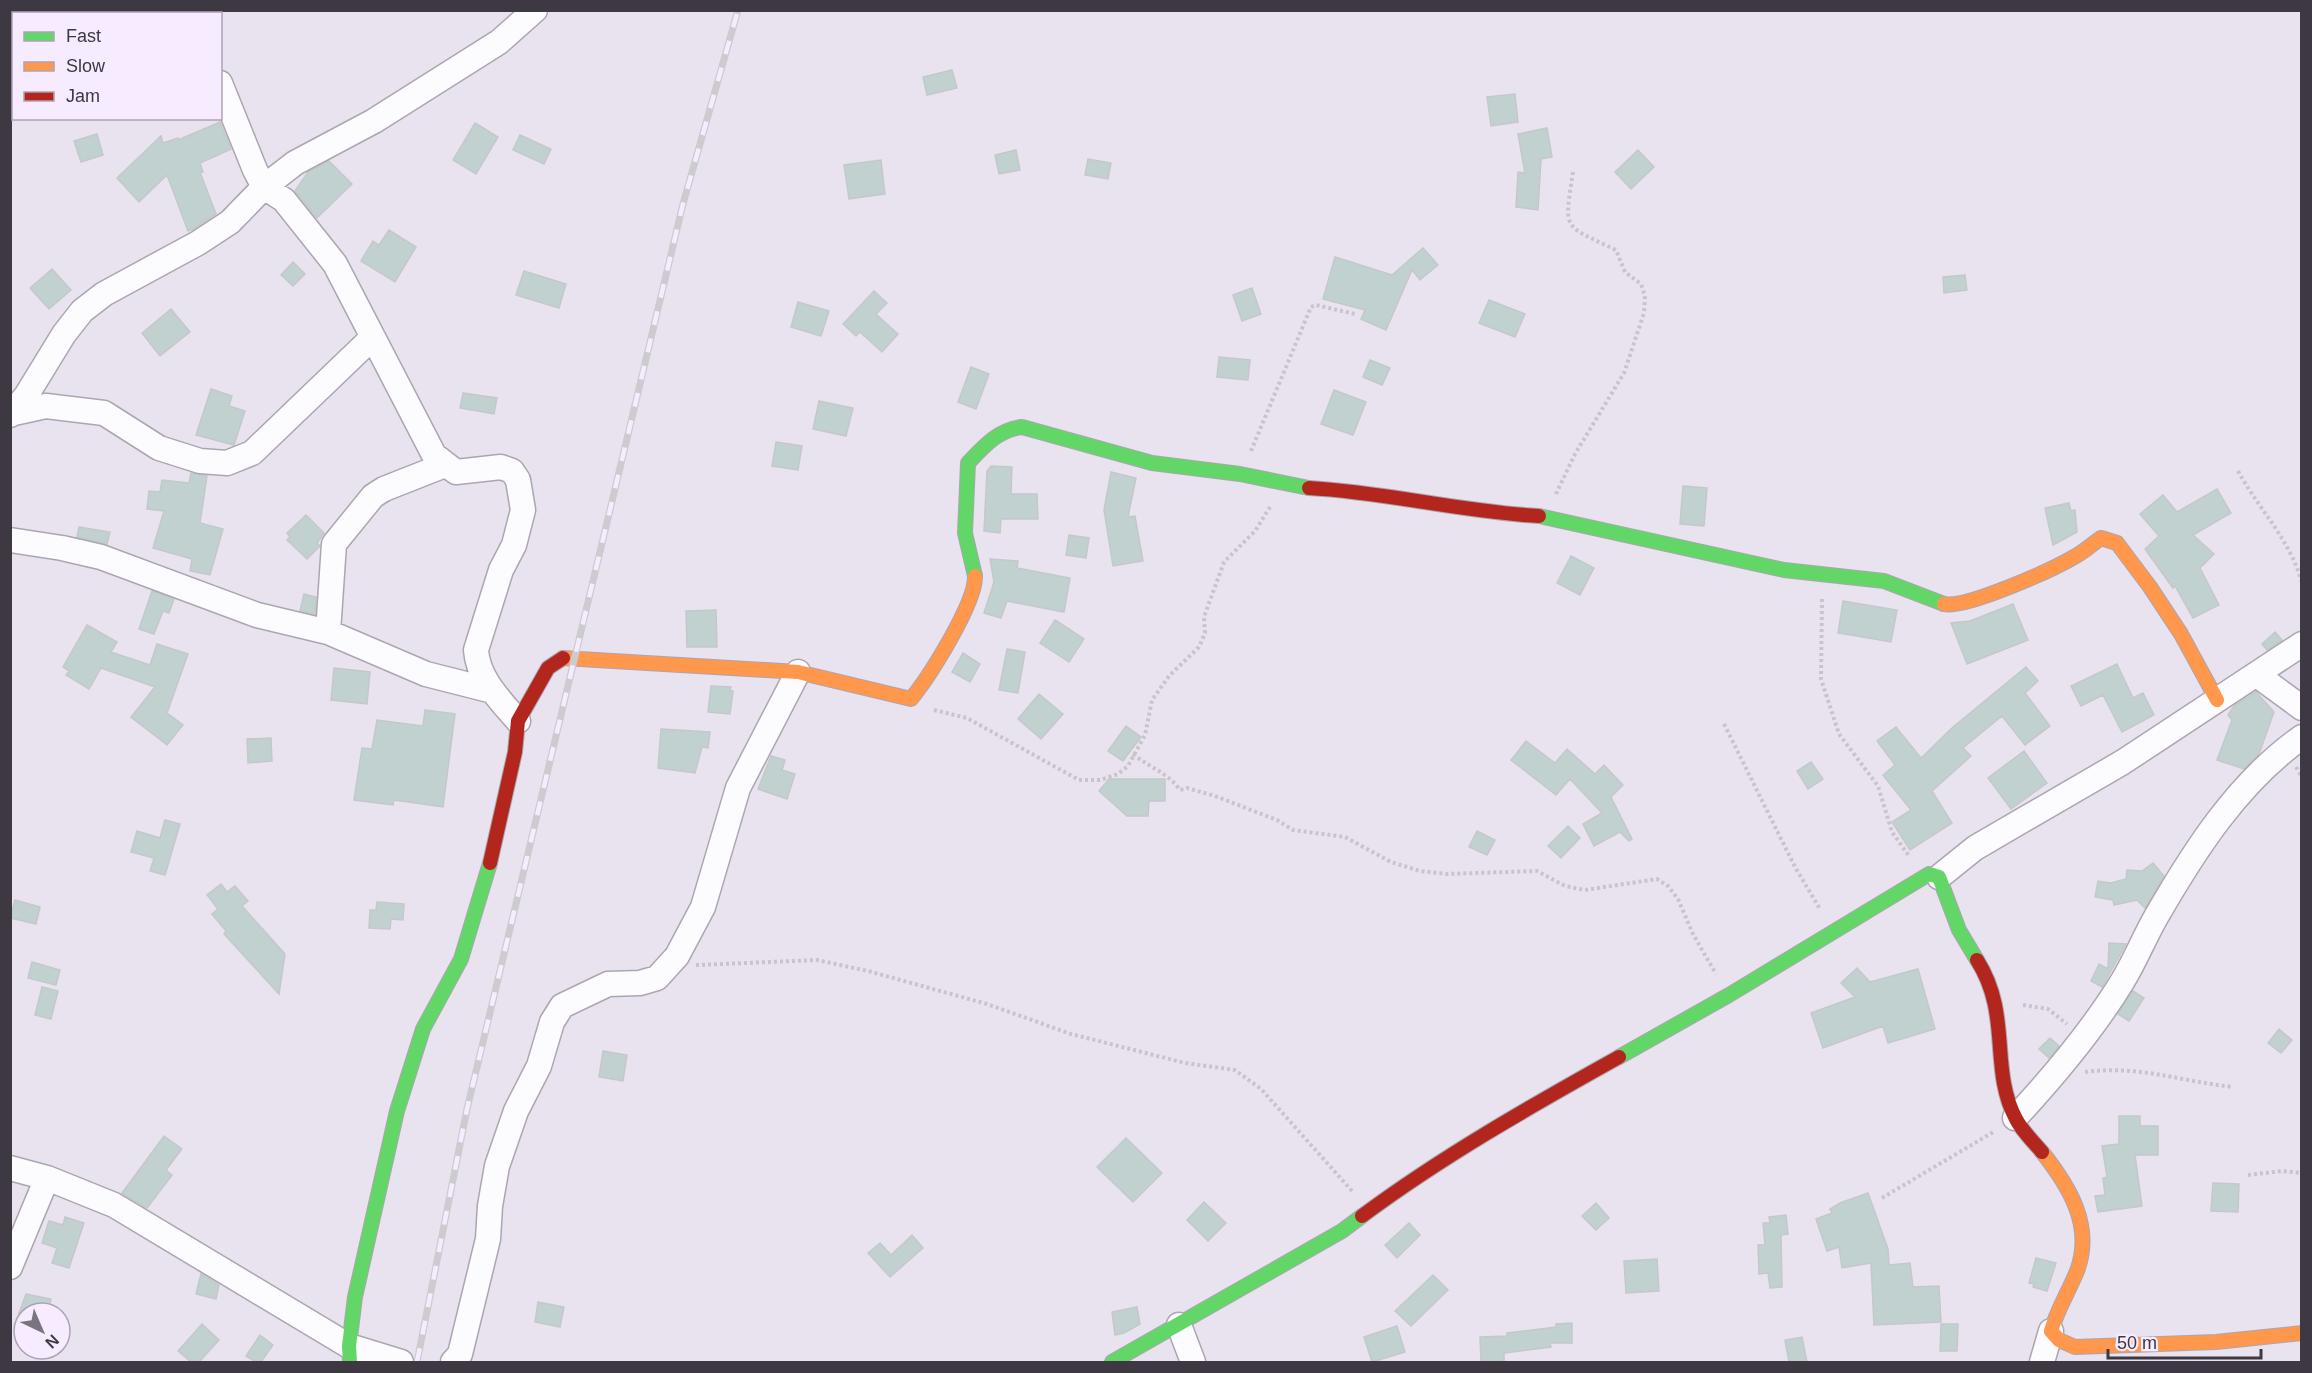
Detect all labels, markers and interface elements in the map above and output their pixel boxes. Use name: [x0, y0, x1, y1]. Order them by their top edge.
legend: [12, 12, 222, 120]
text: Fast: [66, 26, 101, 46]
text: Slow: [66, 56, 106, 76]
text: Jam: [66, 86, 100, 106]
north arrow: [12, 1301, 72, 1361]
scale bar: [2108, 1322, 2261, 1360]
text: N: [42, 1331, 62, 1352]
text: 50 m: [2117, 1333, 2157, 1353]

